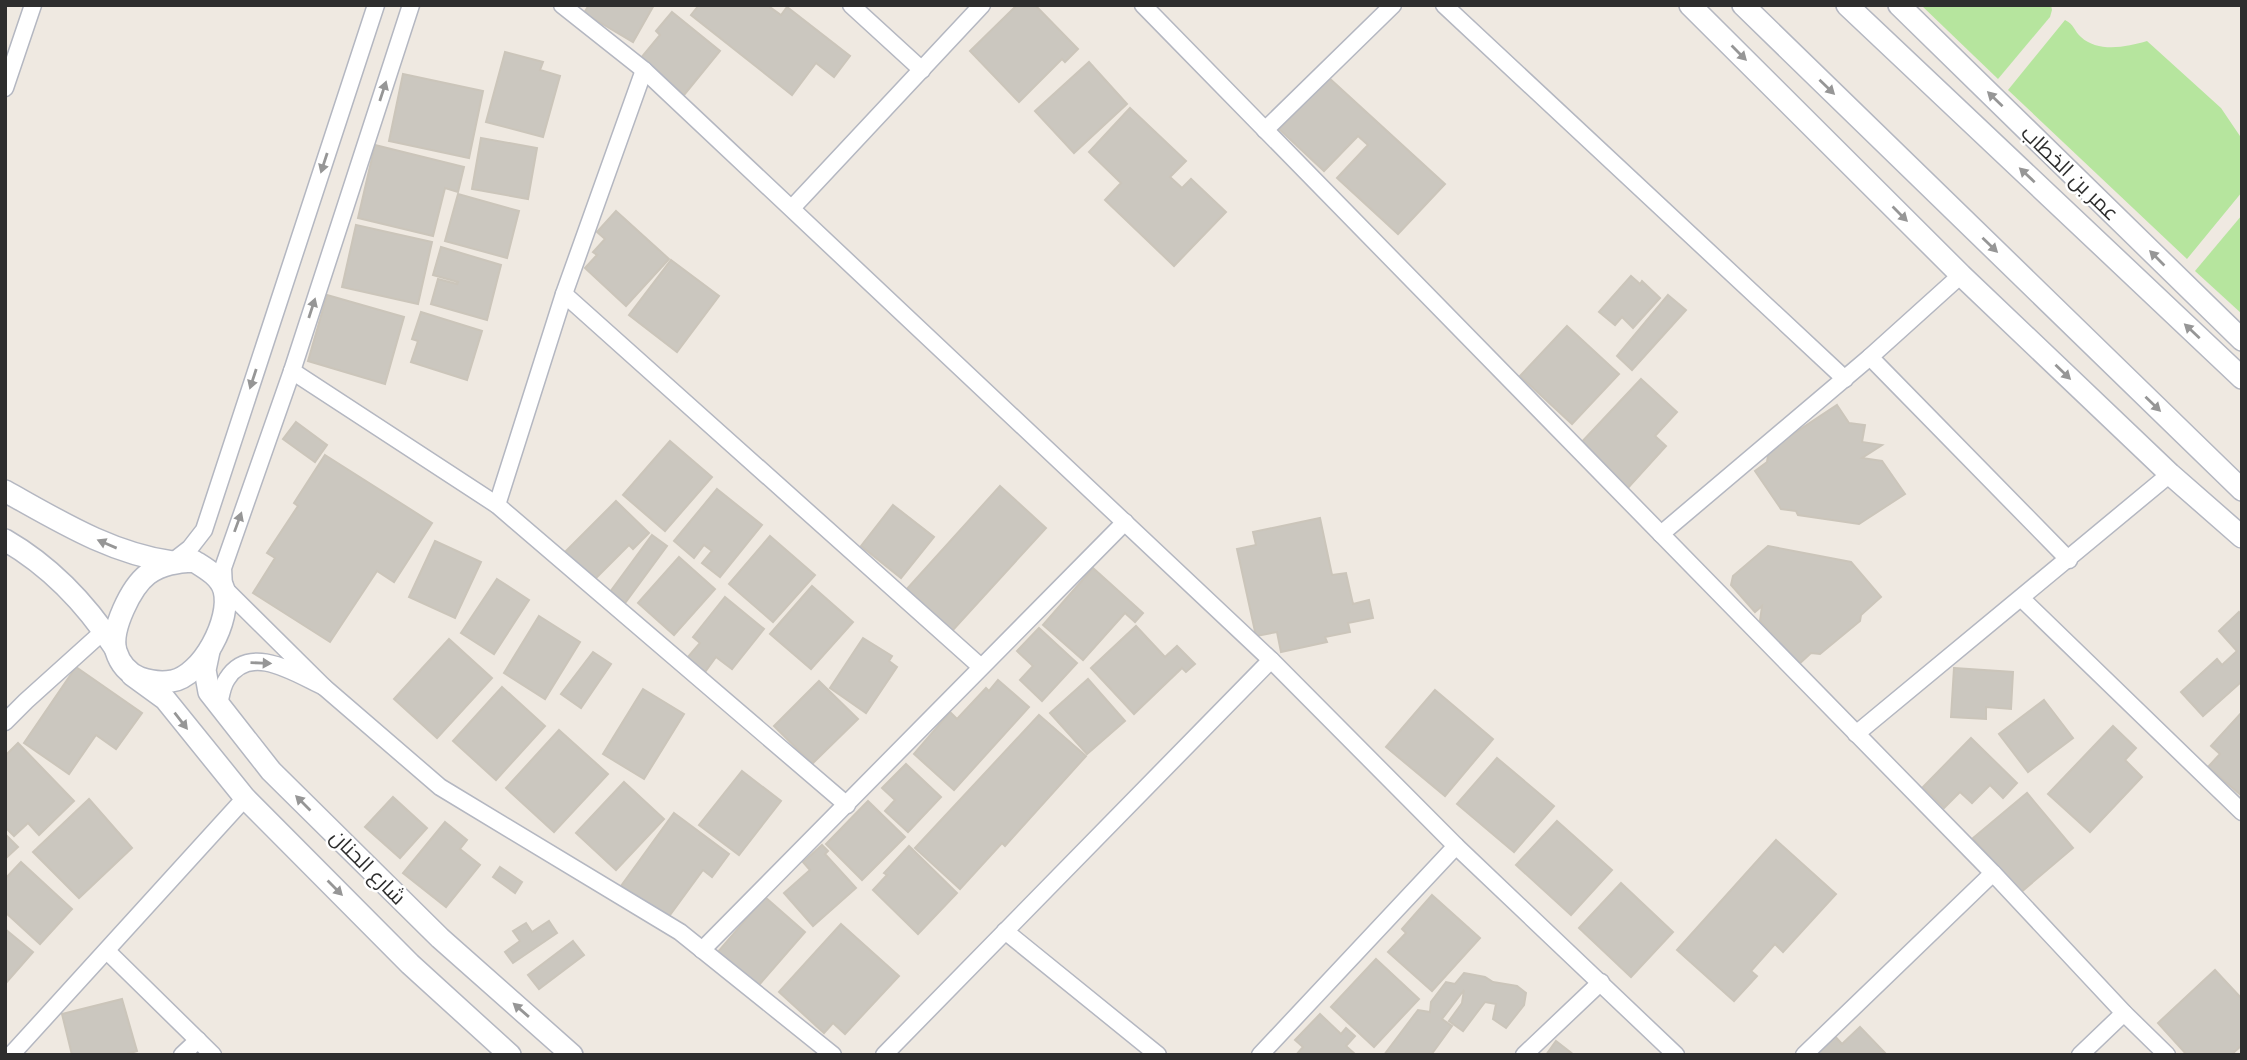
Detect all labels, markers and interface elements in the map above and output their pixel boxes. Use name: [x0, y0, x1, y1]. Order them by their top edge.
one-way arrow: [1730, 45, 1747, 62]
one-way arrow: [1818, 78, 1835, 94]
one-way arrow: [378, 81, 389, 102]
one-way arrow: [1987, 91, 2003, 107]
street label: عمر بن الخطاب: [2016, 119, 2125, 226]
one-way arrow: [318, 153, 329, 174]
one-way arrow: [2019, 167, 2036, 183]
one-way arrow: [1892, 206, 1908, 222]
one-way arrow: [1982, 237, 1999, 254]
one-way arrow: [2149, 250, 2166, 267]
one-way arrow: [308, 297, 318, 318]
one-way arrow: [2183, 323, 2201, 339]
one-way arrow: [2054, 364, 2071, 380]
one-way arrow: [247, 369, 258, 390]
one-way arrow: [2145, 395, 2162, 412]
one-way arrow: [233, 512, 244, 533]
one-way arrow: [96, 538, 117, 549]
one-way arrow: [251, 657, 273, 668]
one-way arrow: [174, 711, 189, 729]
one-way arrow: [294, 794, 311, 811]
street label: شارع الحنان: [324, 823, 412, 911]
one-way arrow: [326, 880, 343, 897]
one-way arrow: [512, 1002, 530, 1018]

